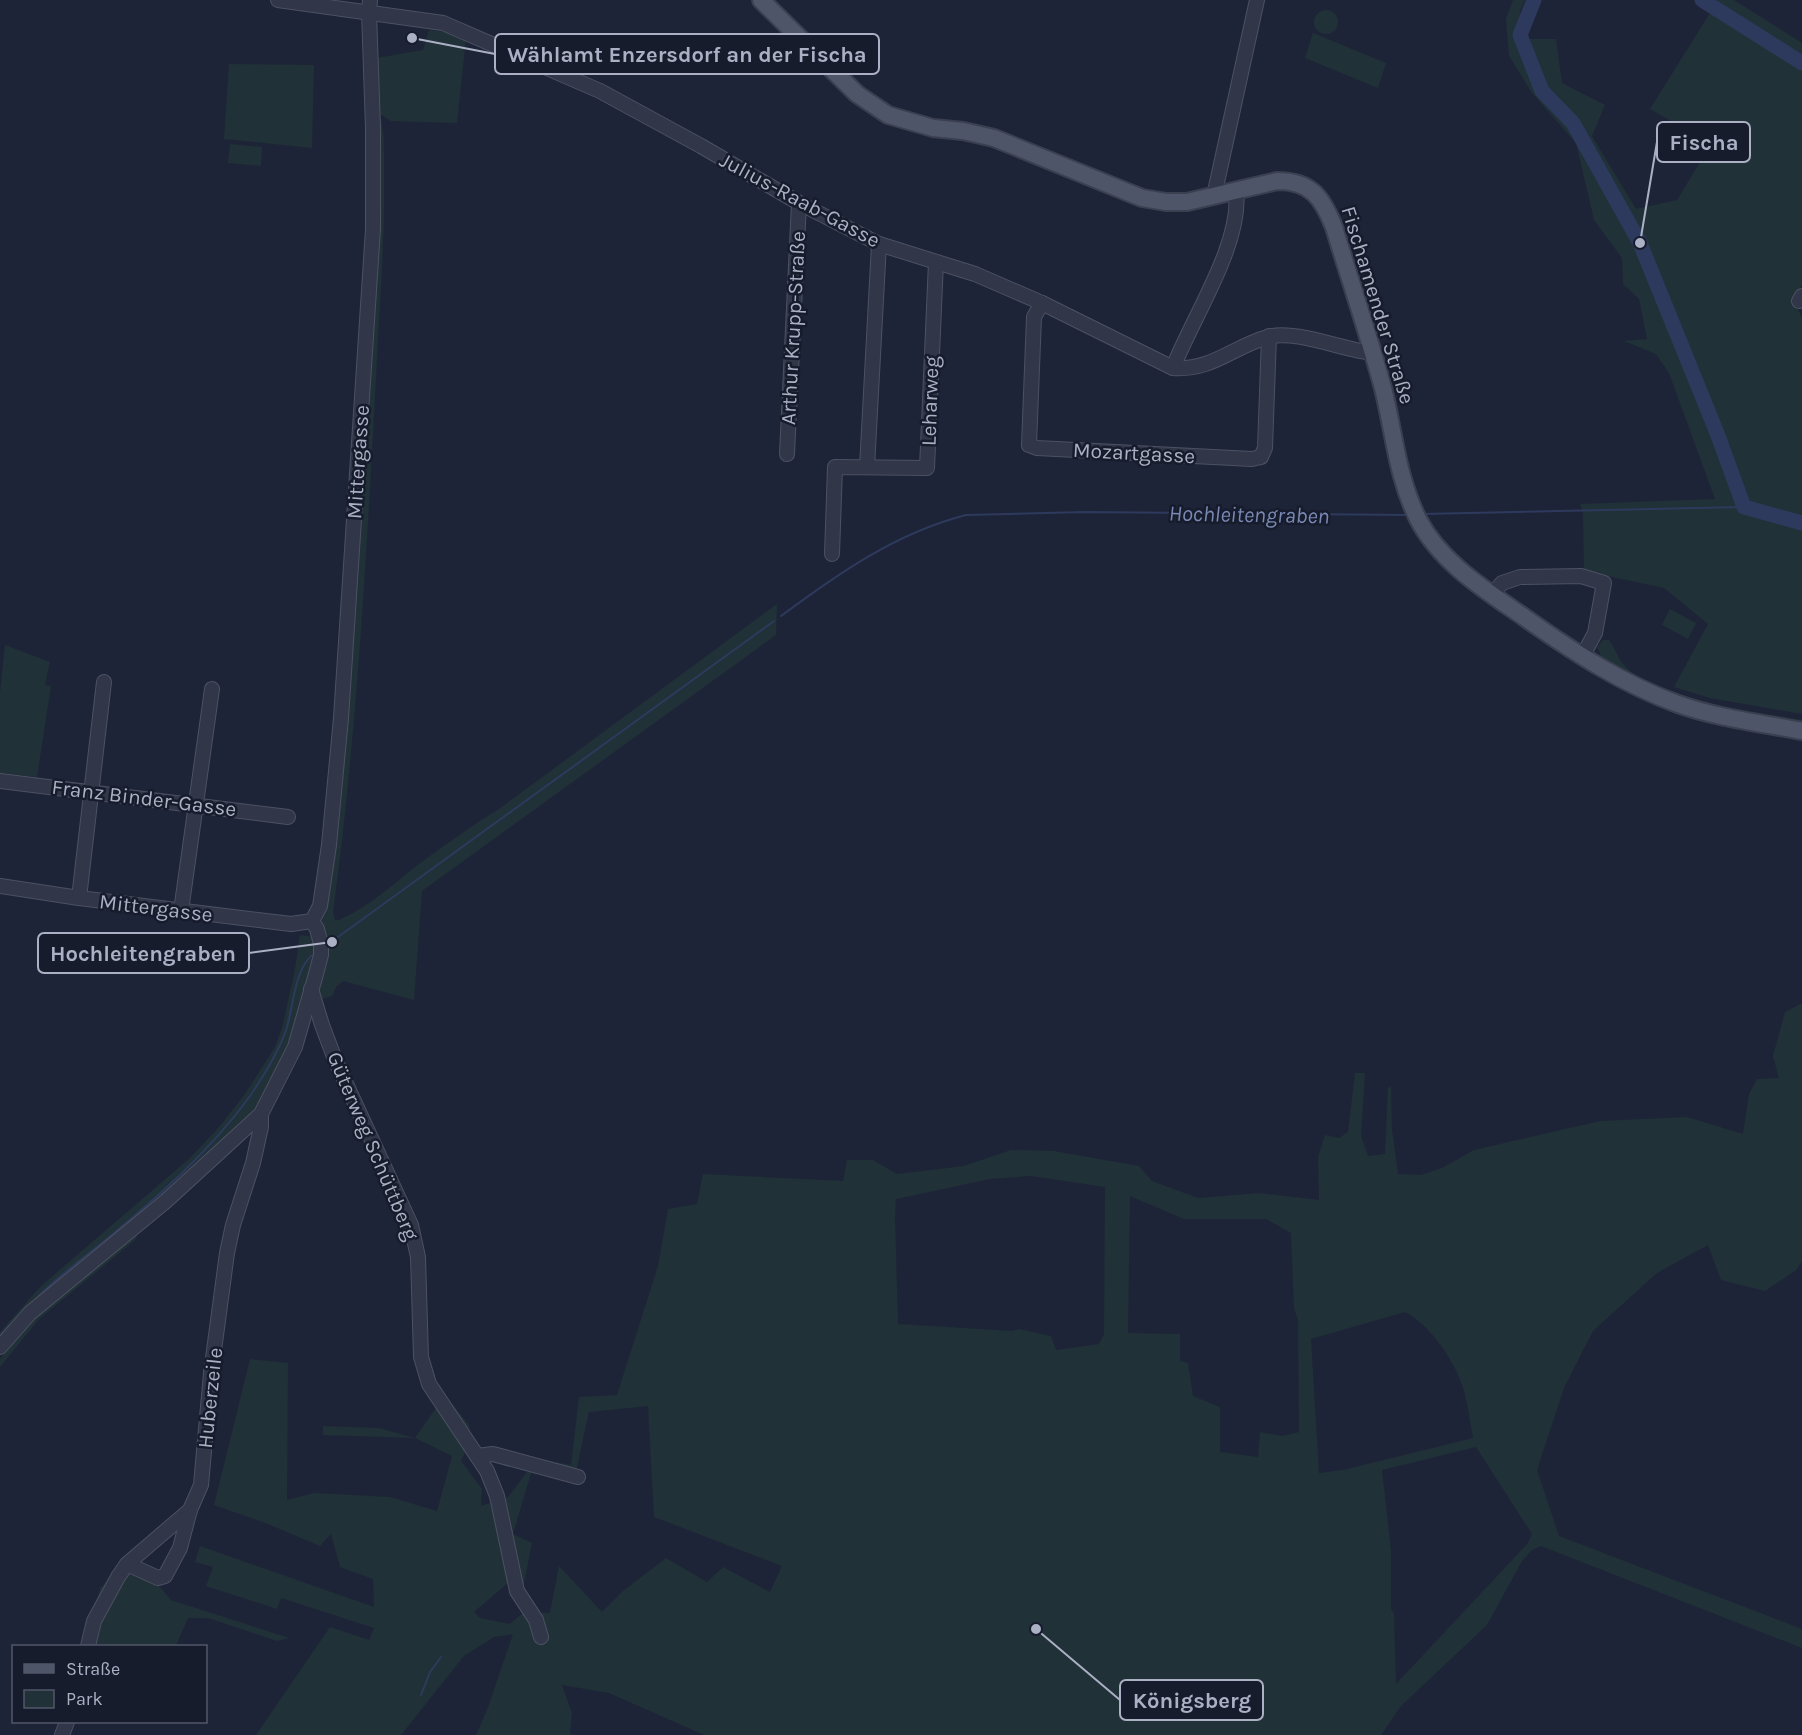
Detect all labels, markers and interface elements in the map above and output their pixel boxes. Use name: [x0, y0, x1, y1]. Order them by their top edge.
callout: Wählamt Enzersdorf an der Fischa: [495, 34, 879, 74]
text: Wählamt Enzersdorf an der Fischa: [507, 42, 867, 68]
callout: Fischa: [1657, 122, 1750, 162]
text: Fischa: [1669, 130, 1739, 156]
street label: Julius-Raab-Gasse: [716, 148, 884, 252]
street label: Fischamender Straße: [1336, 203, 1420, 407]
street label: Arthur Krupp-Straße: [776, 231, 810, 425]
street label: Leharweg: [916, 355, 944, 447]
street label: Mittergasse: [342, 404, 374, 520]
street label: Mozartgasse: [1072, 438, 1196, 468]
water label: Hochleitengraben: [1168, 501, 1330, 529]
street label: Franz Binder-Gasse: [50, 775, 238, 821]
street label: Mittergasse: [98, 889, 214, 927]
callout: Hochleitengraben: [38, 933, 249, 973]
text: Hochleitengraben: [50, 941, 236, 967]
street label: Güterweg Schüttberg: [322, 1048, 424, 1244]
street label: Huberzeile: [193, 1346, 227, 1450]
legend: [12, 1645, 207, 1723]
text: Straße: [66, 1658, 120, 1680]
callout: Königsberg: [1120, 1680, 1263, 1720]
text: Park: [66, 1688, 103, 1710]
text: Königsberg: [1133, 1688, 1251, 1714]

